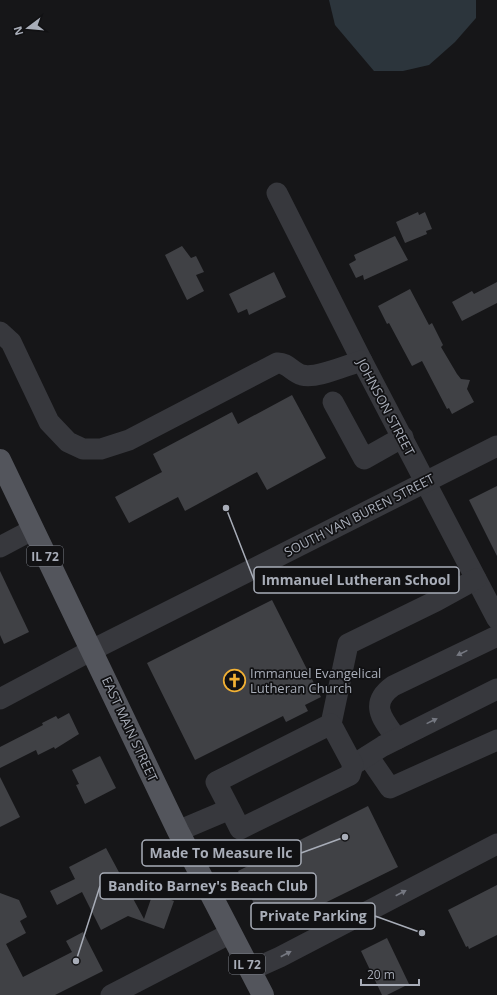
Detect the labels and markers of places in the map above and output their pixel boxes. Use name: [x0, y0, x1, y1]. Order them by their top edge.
callout: Immanuel Lutheran School: [254, 567, 459, 593]
place label: Immanuel Evangelical Lutheran Church: [250, 664, 381, 697]
church icon: Immanuel Evangelical Lutheran Church: [221, 667, 247, 693]
callout: Made To Measure llc: [142, 840, 301, 866]
callout: Bandito Barney's Beach Club: [100, 873, 316, 899]
callout: Private Parking: [251, 903, 375, 929]

